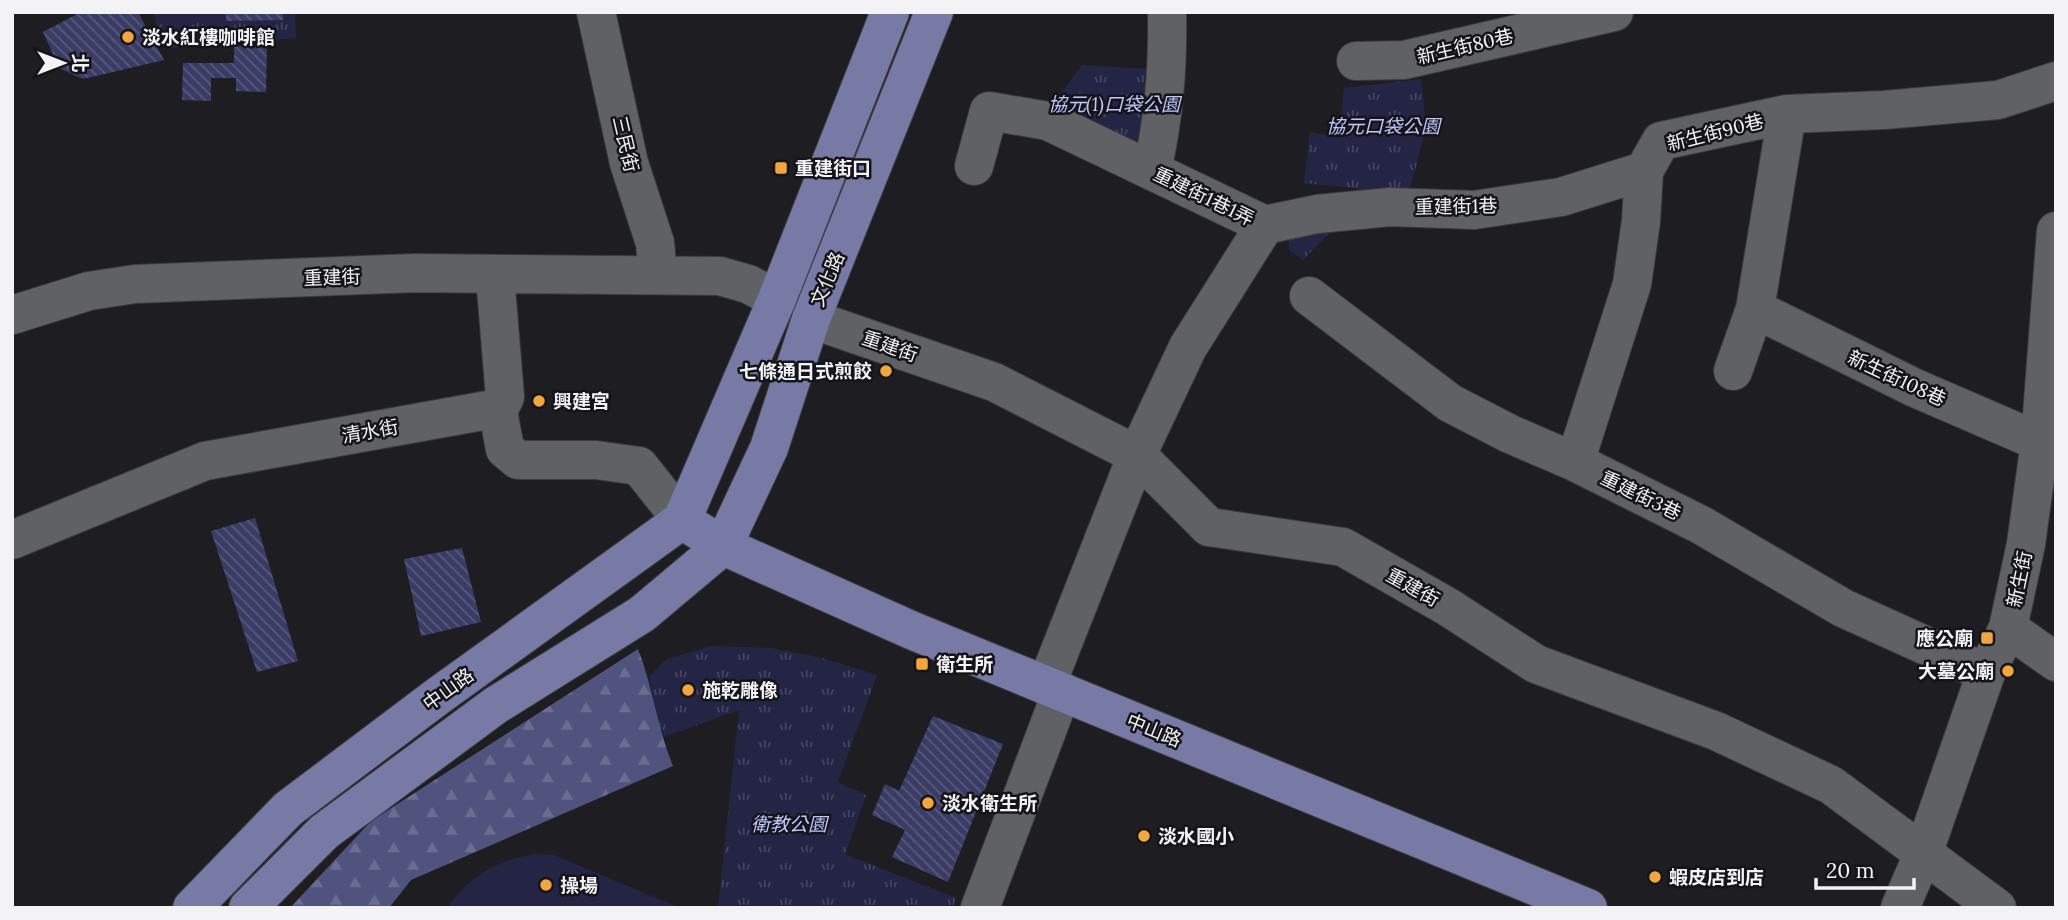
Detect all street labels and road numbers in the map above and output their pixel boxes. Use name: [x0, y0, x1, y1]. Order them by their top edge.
street label: 新生街80巷: [1414, 23, 1516, 69]
street label: 新生街90巷: [1664, 108, 1766, 156]
street label: 三民街: [608, 114, 644, 174]
street label: 重建街1巷1弄: [1150, 161, 1258, 231]
street label: 重建街1巷: [1414, 193, 1498, 219]
street label: 文化路: [805, 248, 849, 310]
street label: 重建街: [303, 264, 361, 290]
street label: 重建街: [859, 325, 921, 367]
street label: 新生街108巷: [1844, 345, 1950, 411]
street label: 清水街: [340, 414, 400, 448]
street label: 重建街3巷: [1597, 465, 1685, 525]
street label: 新生街: [2001, 549, 2037, 609]
street label: 重建街: [1382, 563, 1444, 611]
street label: 中山路: [418, 663, 478, 715]
street label: 中山路: [1123, 708, 1185, 752]

